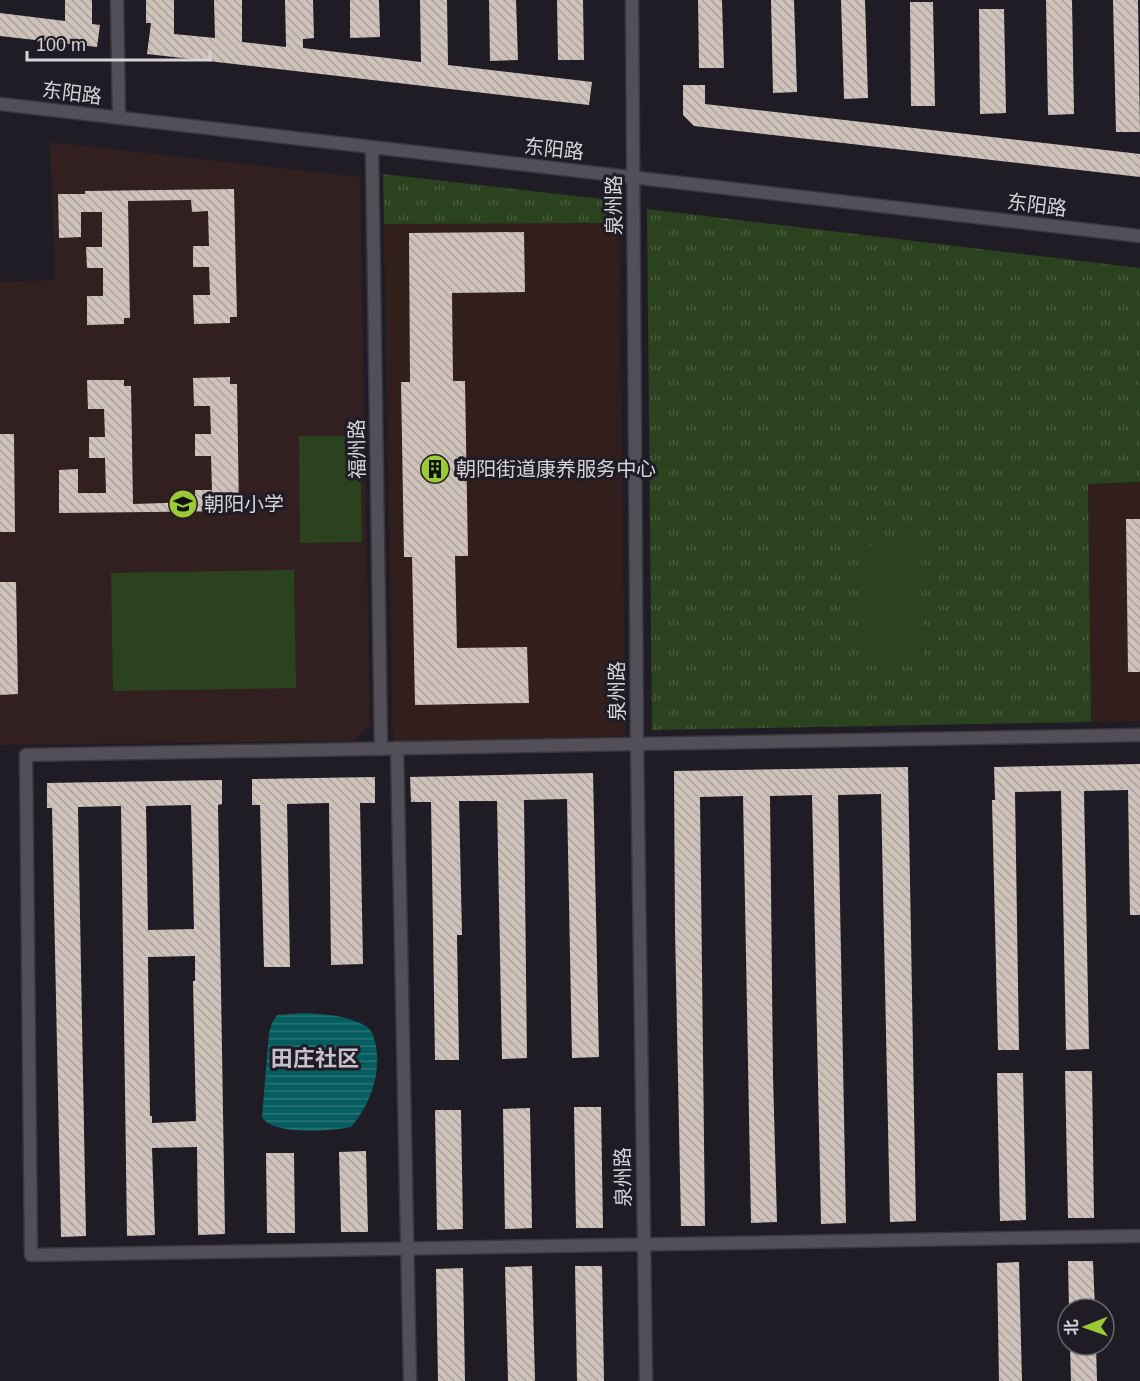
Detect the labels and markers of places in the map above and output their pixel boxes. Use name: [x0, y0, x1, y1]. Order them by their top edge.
building icon: 朝阳街道康养服务中心: [419, 453, 451, 485]
place label: 朝阳街道康养服务中心: [456, 458, 656, 480]
school or university icon: 朝阳小学: [167, 488, 199, 520]
place label: 朝阳小学: [204, 493, 284, 515]

